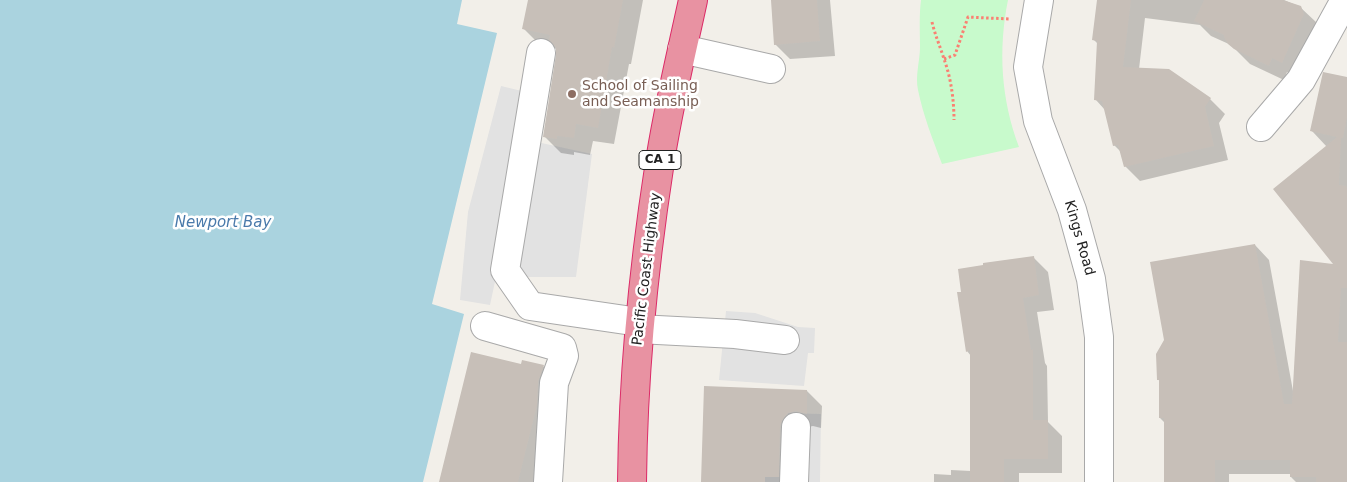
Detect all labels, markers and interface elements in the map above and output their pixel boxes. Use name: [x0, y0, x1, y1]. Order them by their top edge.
place label: School of Sailing and Seamanship: [582, 78, 699, 110]
marker: School of Sailing and Seamanship: [566, 88, 578, 100]
road number: CA 1: [639, 150, 681, 170]
street label: Pacific Coast Highway: [629, 192, 665, 346]
street label: Kings Road: [1060, 198, 1098, 278]
water label: Newport Bay: [175, 214, 271, 232]

